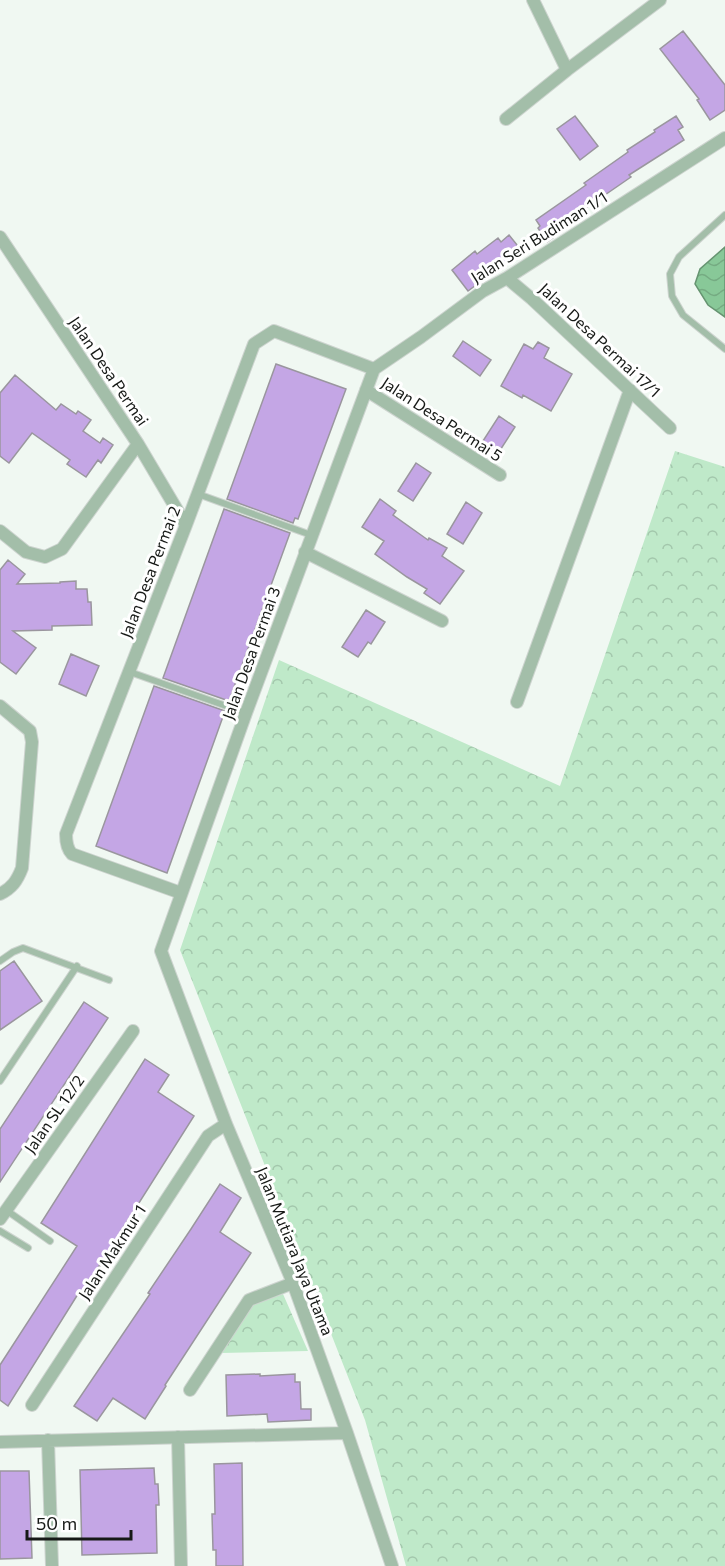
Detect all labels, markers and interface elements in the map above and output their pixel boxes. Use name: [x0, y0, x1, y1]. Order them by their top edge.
street label: Jalan Seri Budiman 1/1: [467, 187, 610, 286]
street label: Jalan Desa Permai 17/1: [536, 279, 665, 401]
street label: Jalan Desa Permai: [66, 312, 153, 429]
street label: Jalan Desa Permai 5: [378, 373, 506, 465]
street label: Jalan Desa Permai 2: [116, 503, 183, 640]
street label: Jalan Desa Permai 3: [218, 584, 283, 722]
street label: Jalan SL 12/2: [20, 1071, 88, 1156]
street label: Jalan Mutiara Jaya Utama: [253, 1164, 338, 1338]
street label: Jalan Makmur 1: [74, 1201, 149, 1303]
scale bar: [27, 1503, 130, 1541]
text: 50 m: [36, 1512, 77, 1534]

